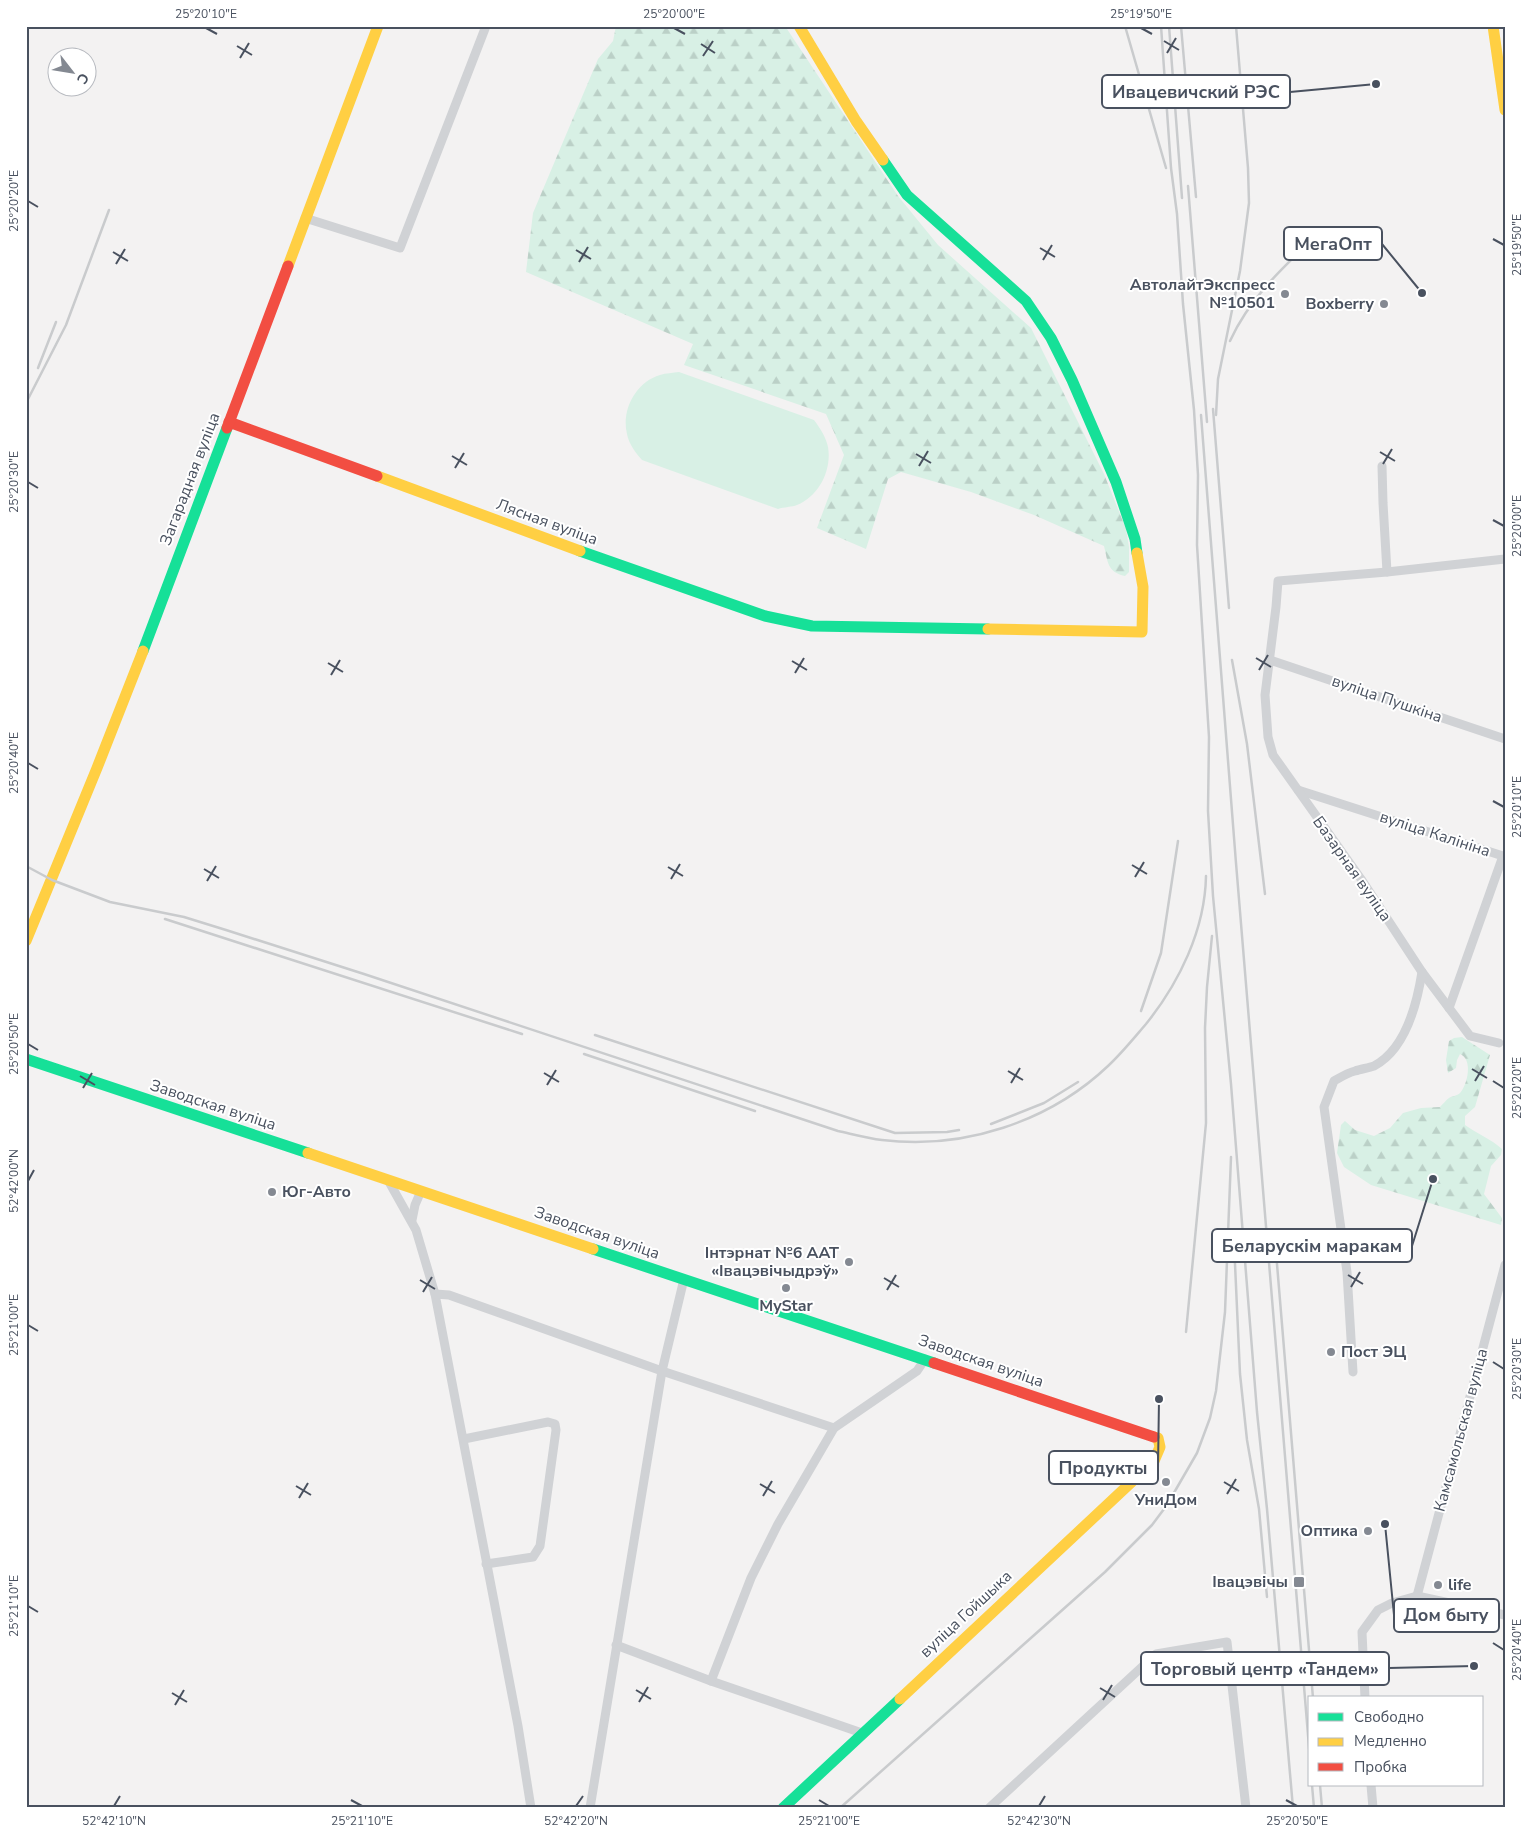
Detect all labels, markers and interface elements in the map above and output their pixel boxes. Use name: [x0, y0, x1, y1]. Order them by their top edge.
text: 25°20'10"E: [175, 6, 237, 22]
text: 25°20'00"E: [643, 6, 705, 22]
text: 25°19'50"E: [1110, 6, 1172, 22]
north arrow: [48, 48, 98, 98]
text: С: [72, 69, 93, 88]
callout: Ивацевичский РЭС: [1102, 75, 1290, 108]
text: Ивацевичский РЭС: [1112, 80, 1280, 104]
text: 25°20'20"E: [6, 170, 22, 232]
text: 25°19'50"E: [1509, 214, 1525, 276]
callout: МегаОпт: [1284, 227, 1382, 260]
text: МегаОпт: [1294, 232, 1372, 256]
place label: АвтолайтЭкспресс №10501: [1130, 274, 1275, 314]
marker: АвтолайтЭкспресс №10501: [1279, 288, 1291, 300]
place label: Boxberry: [1306, 293, 1375, 315]
marker: Boxberry: [1378, 298, 1390, 310]
street label: Загарадная вуліца: [155, 409, 225, 549]
text: 25°20'30"E: [6, 451, 22, 513]
street label: Лясная вуліца: [493, 493, 601, 551]
text: 25°20'00"E: [1509, 495, 1525, 557]
street label: вуліца Пушкіна: [1329, 670, 1445, 728]
text: 25°20'40"E: [6, 732, 22, 794]
text: 25°20'10"E: [1509, 776, 1525, 838]
street label: вуліца Калініна: [1377, 806, 1493, 862]
street label: Базарная вуліца: [1307, 812, 1397, 926]
text: 25°20'50"E: [6, 1013, 22, 1075]
text: 25°20'20"E: [1509, 1057, 1525, 1119]
street label: Заводская вуліца: [147, 1074, 279, 1136]
text: 52°42'00"N: [6, 1149, 22, 1213]
place label: Юг-Авто: [282, 1181, 351, 1203]
marker: Юг-Авто: [266, 1186, 278, 1198]
street label: Заводская вуліца: [531, 1201, 663, 1265]
callout: Беларускім маракам: [1212, 1229, 1412, 1262]
text: Беларускім маракам: [1222, 1234, 1402, 1258]
place label: Інтэрнат №6 ААТ «Івацэвічыдрэў»: [705, 1242, 839, 1282]
marker: Інтэрнат №6 ААТ «Івацэвічыдрэў»: [843, 1256, 855, 1268]
marker: MyStar: [780, 1282, 792, 1294]
text: 25°21'00"E: [6, 1294, 22, 1356]
place label: MyStar: [759, 1295, 813, 1317]
street label: Заводская вуліца: [915, 1329, 1047, 1393]
text: 25°20'30"E: [1509, 1338, 1525, 1400]
place label: Пост ЭЦ: [1341, 1341, 1406, 1363]
marker: Пост ЭЦ: [1325, 1346, 1337, 1358]
street label: Камсамольская вуліца: [1429, 1346, 1493, 1514]
callout: Продукты: [1049, 1451, 1158, 1484]
text: Продукты: [1059, 1456, 1147, 1480]
marker: УниДом: [1160, 1476, 1172, 1488]
place label: УниДом: [1134, 1489, 1197, 1511]
place label: Оптика: [1301, 1520, 1358, 1542]
marker: Оптика: [1362, 1525, 1374, 1537]
street label: вуліца Гойшыка: [915, 1565, 1017, 1663]
place label: Івацэвічы: [1212, 1571, 1288, 1593]
place label: life: [1448, 1574, 1472, 1596]
text: 25°21'10"E: [6, 1575, 22, 1637]
marker: Івацэвічы: [1292, 1575, 1306, 1589]
marker: life: [1432, 1579, 1444, 1591]
callout: Дом быту: [1394, 1599, 1499, 1632]
text: Дом быту: [1403, 1603, 1489, 1627]
text: 25°20'40"E: [1509, 1619, 1525, 1681]
callout: Торговый центр «Тандем»: [1141, 1652, 1389, 1685]
text: Торговый центр «Тандем»: [1151, 1657, 1379, 1681]
legend: [1308, 1696, 1484, 1786]
text: Свободно: [1354, 1707, 1424, 1727]
text: Медленно: [1354, 1731, 1427, 1751]
text: Пробка: [1354, 1757, 1407, 1777]
text: 52°42'10"N: [82, 1813, 146, 1829]
text: 25°21'10"E: [331, 1813, 393, 1829]
text: 52°42'20"N: [544, 1813, 608, 1829]
text: 25°21'00"E: [798, 1813, 860, 1829]
text: 52°42'30"N: [1007, 1813, 1071, 1829]
text: 25°20'50"E: [1266, 1813, 1328, 1829]

